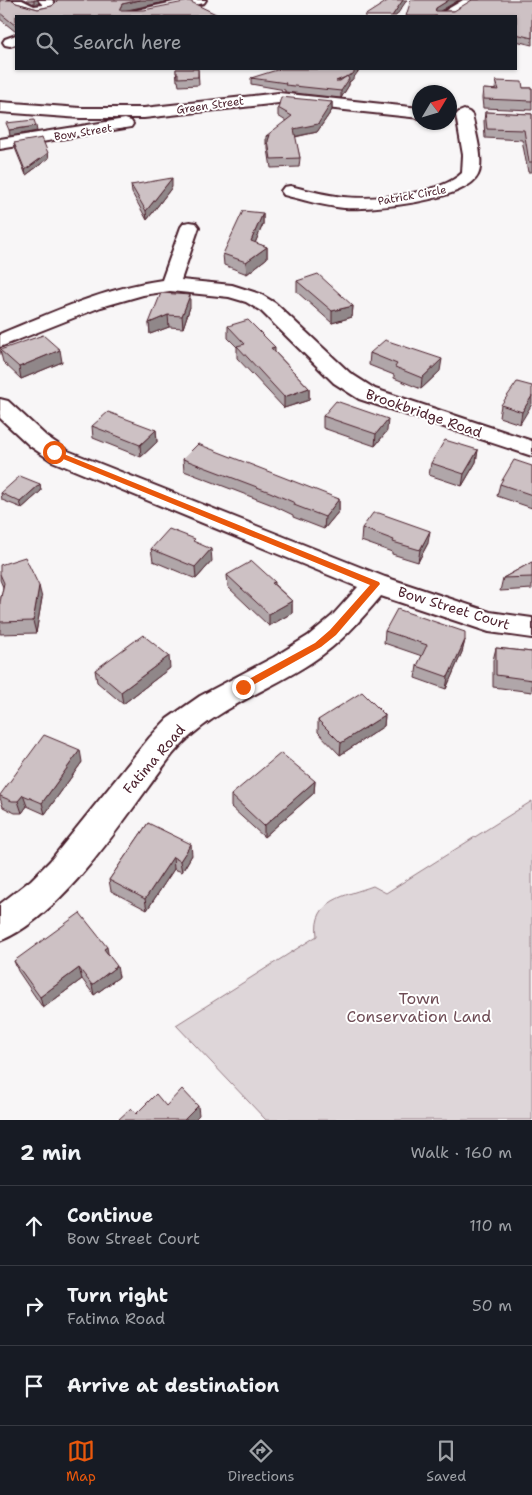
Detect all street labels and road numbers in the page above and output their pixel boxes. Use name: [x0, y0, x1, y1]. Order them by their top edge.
street label: Green Street: [175, 93, 245, 118]
street label: Bow Street: [53, 120, 113, 144]
street label: Patrick Circle: [377, 182, 448, 209]
street label: Brookbridge Road: [363, 385, 485, 441]
street label: Bow Street Court: [396, 582, 512, 634]
street label: Fatima Road: [119, 721, 189, 797]

